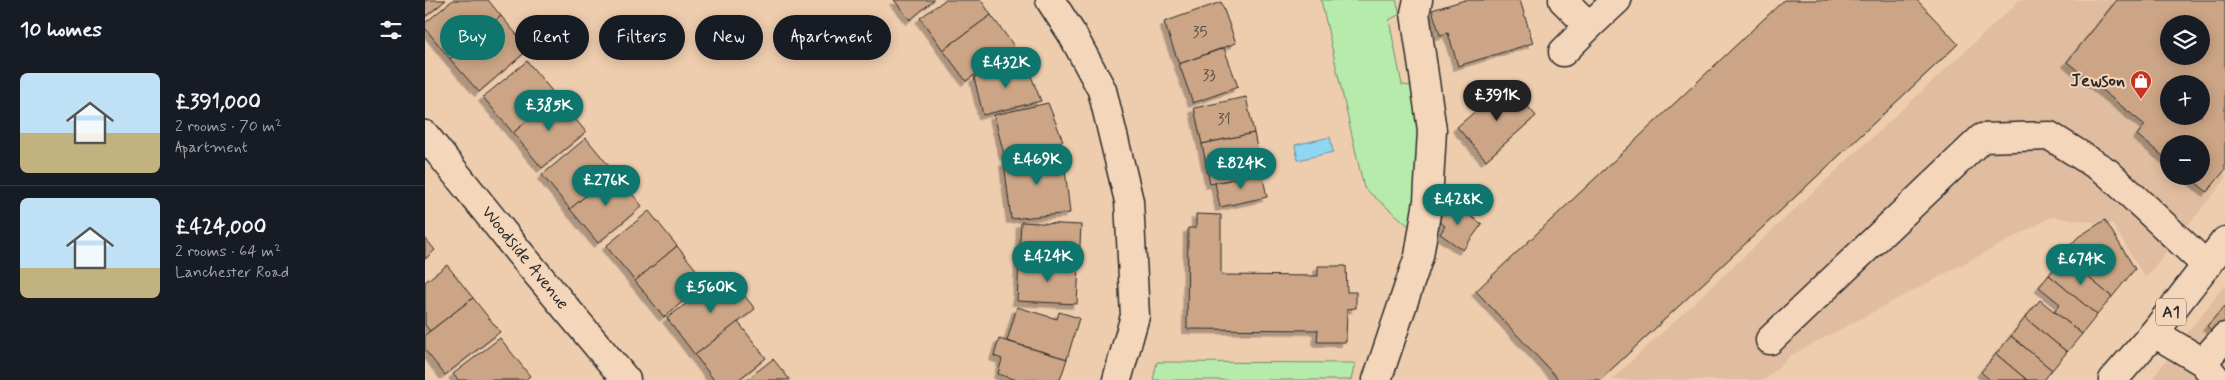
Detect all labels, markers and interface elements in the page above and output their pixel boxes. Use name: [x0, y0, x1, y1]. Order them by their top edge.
chip: Buy: [440, 15, 505, 60]
chip: Rent: [515, 15, 589, 60]
chip: Filters: [599, 15, 685, 60]
chip: New: [695, 15, 763, 60]
chip: Apartment: [773, 15, 891, 60]
map controls: [2160, 15, 2210, 185]
button: layers: [2160, 15, 2210, 65]
text: 10 homes: [20, 16, 102, 44]
icon: filters: [377, 16, 405, 44]
house number: 35: [1193, 23, 1207, 43]
pin: £432K: [971, 46, 1041, 89]
text: £432K: [982, 52, 1030, 73]
house number: 33: [1202, 66, 1216, 86]
place label: Jewson: [2070, 69, 2125, 93]
shop icon: Jewson: [2129, 69, 2153, 100]
button: +: [2160, 75, 2210, 125]
pin: £391K: [1462, 80, 1532, 122]
text: £391K: [1474, 85, 1520, 106]
text: £391,000: [175, 88, 261, 116]
pin: £385K: [514, 90, 584, 132]
icon: home: [60, 93, 120, 153]
text: £385K: [525, 95, 573, 116]
house number: 31: [1217, 110, 1231, 130]
text: 2 rooms · 70 m²: [175, 116, 282, 137]
button: −: [2160, 135, 2210, 185]
text: Apartment: [175, 137, 248, 158]
pin: £469K: [1002, 144, 1072, 186]
pin: £824K: [1206, 148, 1276, 190]
text: £469K: [1012, 149, 1062, 170]
text: £824K: [1216, 153, 1266, 174]
pin: £276K: [571, 164, 641, 207]
text: £276K: [583, 170, 629, 191]
pin: £428K: [1423, 184, 1493, 226]
text: £428K: [1434, 189, 1482, 210]
street label: Woodside Avenue: [476, 201, 574, 315]
text: £424,000: [175, 213, 266, 241]
icon: home: [60, 218, 120, 278]
pin: £424K: [1013, 240, 1083, 283]
text: 2 rooms · 64 m²: [175, 241, 281, 262]
pin: £674K: [2046, 244, 2116, 286]
text: £424K: [1023, 246, 1073, 267]
text: £674K: [2057, 249, 2105, 270]
text: Lanchester Road: [175, 262, 289, 283]
pin: £560K: [676, 272, 746, 314]
text: £560K: [686, 277, 736, 298]
road number: A1: [2156, 298, 2186, 326]

